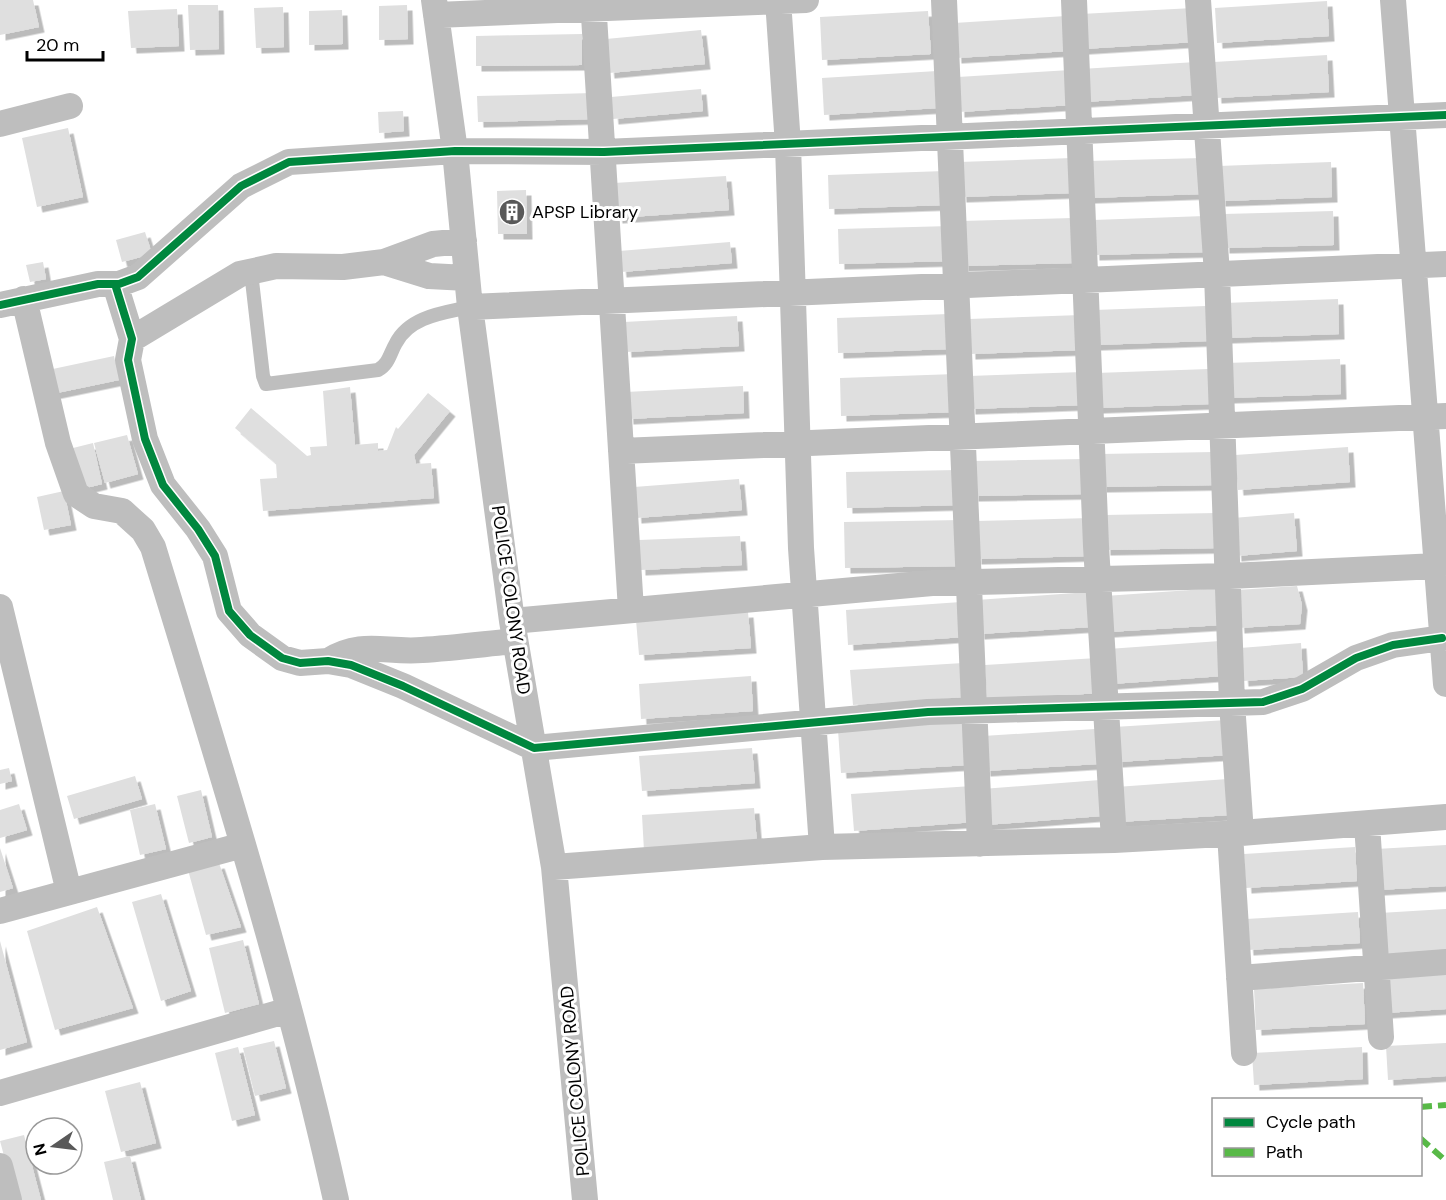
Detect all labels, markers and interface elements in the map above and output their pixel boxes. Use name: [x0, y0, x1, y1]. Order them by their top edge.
scale bar: [27, 24, 104, 62]
text: 20 m: [36, 33, 79, 57]
building icon: APSP Library: [497, 197, 527, 227]
place label: APSP Library: [532, 200, 638, 224]
street label: POLICE COLONY ROAD: [486, 504, 536, 696]
street label: POLICE COLONY ROAD: [555, 985, 595, 1177]
legend: [1212, 1098, 1422, 1176]
text: Cycle path: [1266, 1110, 1356, 1134]
north arrow: [24, 1116, 84, 1176]
text: Path: [1266, 1140, 1303, 1164]
text: N: [28, 1141, 52, 1158]

